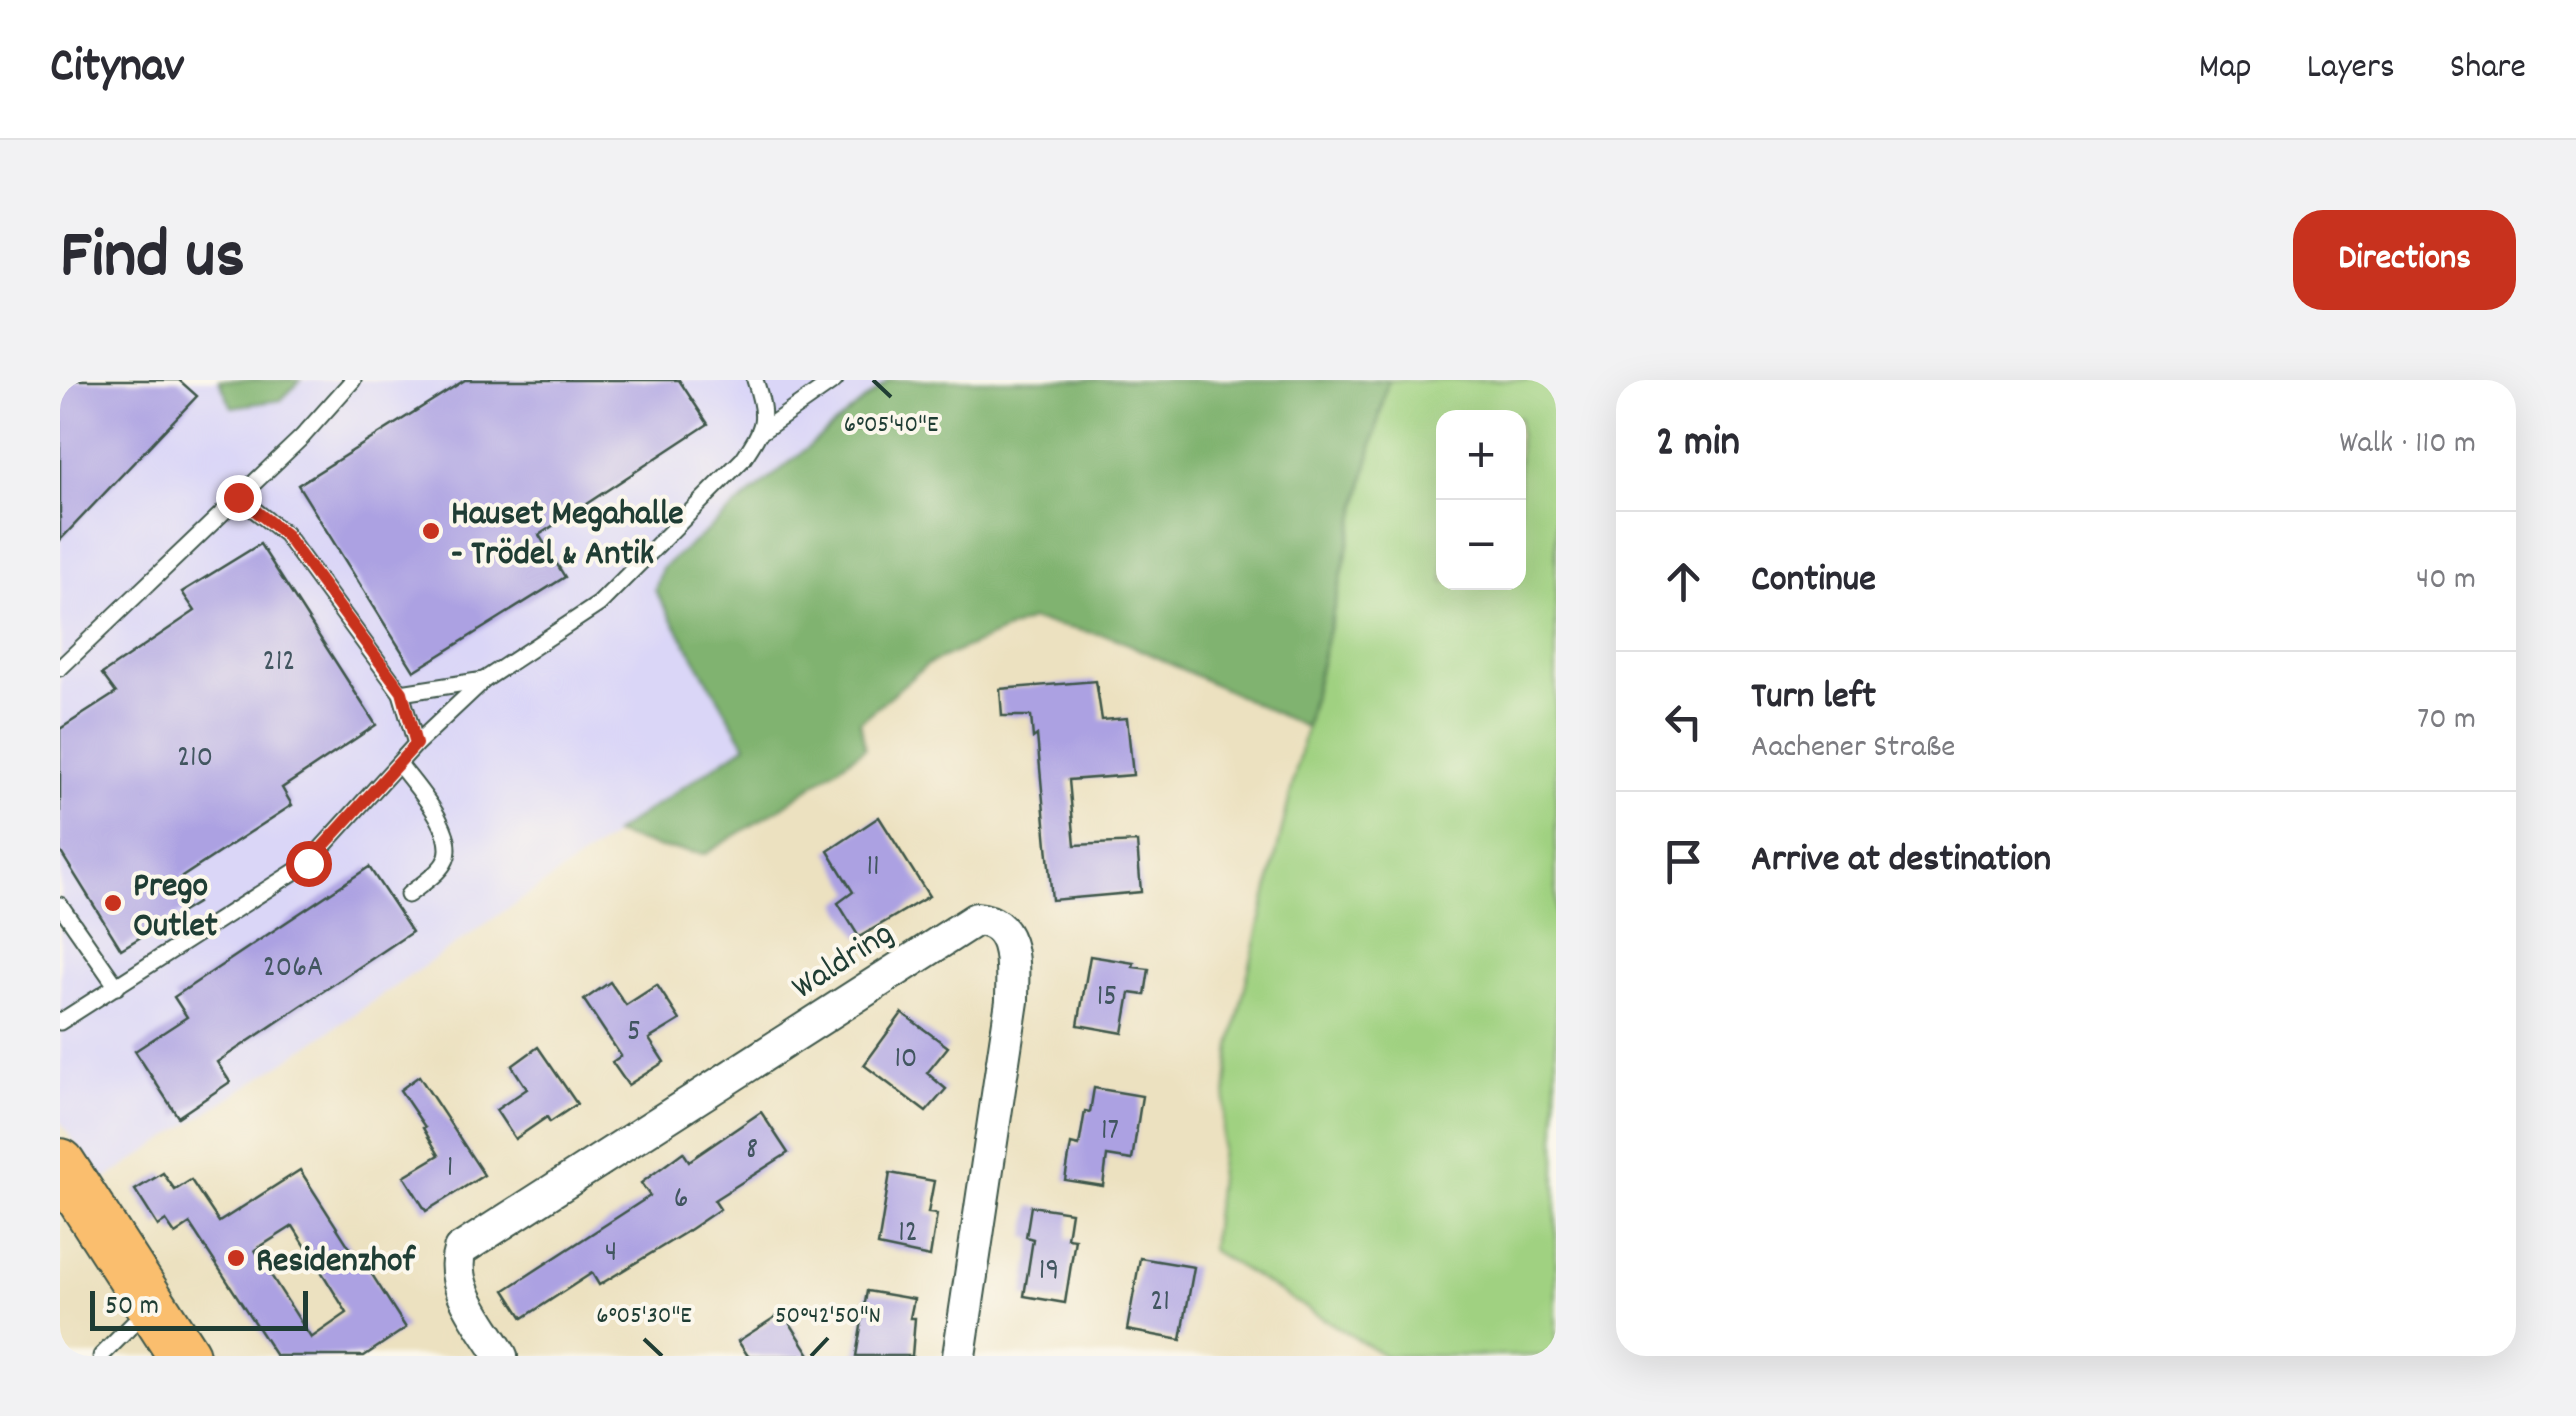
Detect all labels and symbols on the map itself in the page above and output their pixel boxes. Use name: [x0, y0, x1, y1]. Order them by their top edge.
text: 6°05'40"E: [844, 408, 939, 444]
route end: [216, 475, 262, 521]
place label: Hauset Megahalle - Trödel & Antik: [451, 491, 684, 581]
marker: Hauset Megahalle - Trödel & Antik: [420, 520, 442, 542]
house number: 212: [263, 642, 295, 685]
house number: 210: [177, 738, 213, 781]
route start: [286, 841, 332, 887]
house number: 11: [866, 847, 880, 890]
place label: Prego Outlet: [133, 863, 218, 953]
marker: Prego Outlet: [102, 892, 124, 914]
street label: Waldring: [783, 911, 904, 1014]
house number: 206A: [263, 948, 323, 991]
house number: 15: [1097, 977, 1117, 1020]
house number: 5: [627, 1012, 641, 1055]
house number: 10: [895, 1039, 917, 1082]
house number: 17: [1101, 1111, 1119, 1154]
house number: 8: [746, 1130, 758, 1173]
house number: 1: [447, 1148, 453, 1191]
house number: 6: [674, 1179, 688, 1222]
house number: 12: [898, 1213, 918, 1256]
house number: 4: [605, 1233, 617, 1276]
place label: Residenzhof: [256, 1238, 416, 1288]
marker: Residenzhof: [225, 1247, 247, 1269]
house number: 19: [1039, 1251, 1059, 1294]
house number: 21: [1150, 1282, 1170, 1325]
scale bar: [90, 1286, 308, 1330]
text: 6°05'30"E: [596, 1299, 692, 1335]
text: 50°42'50"N: [775, 1299, 881, 1335]

